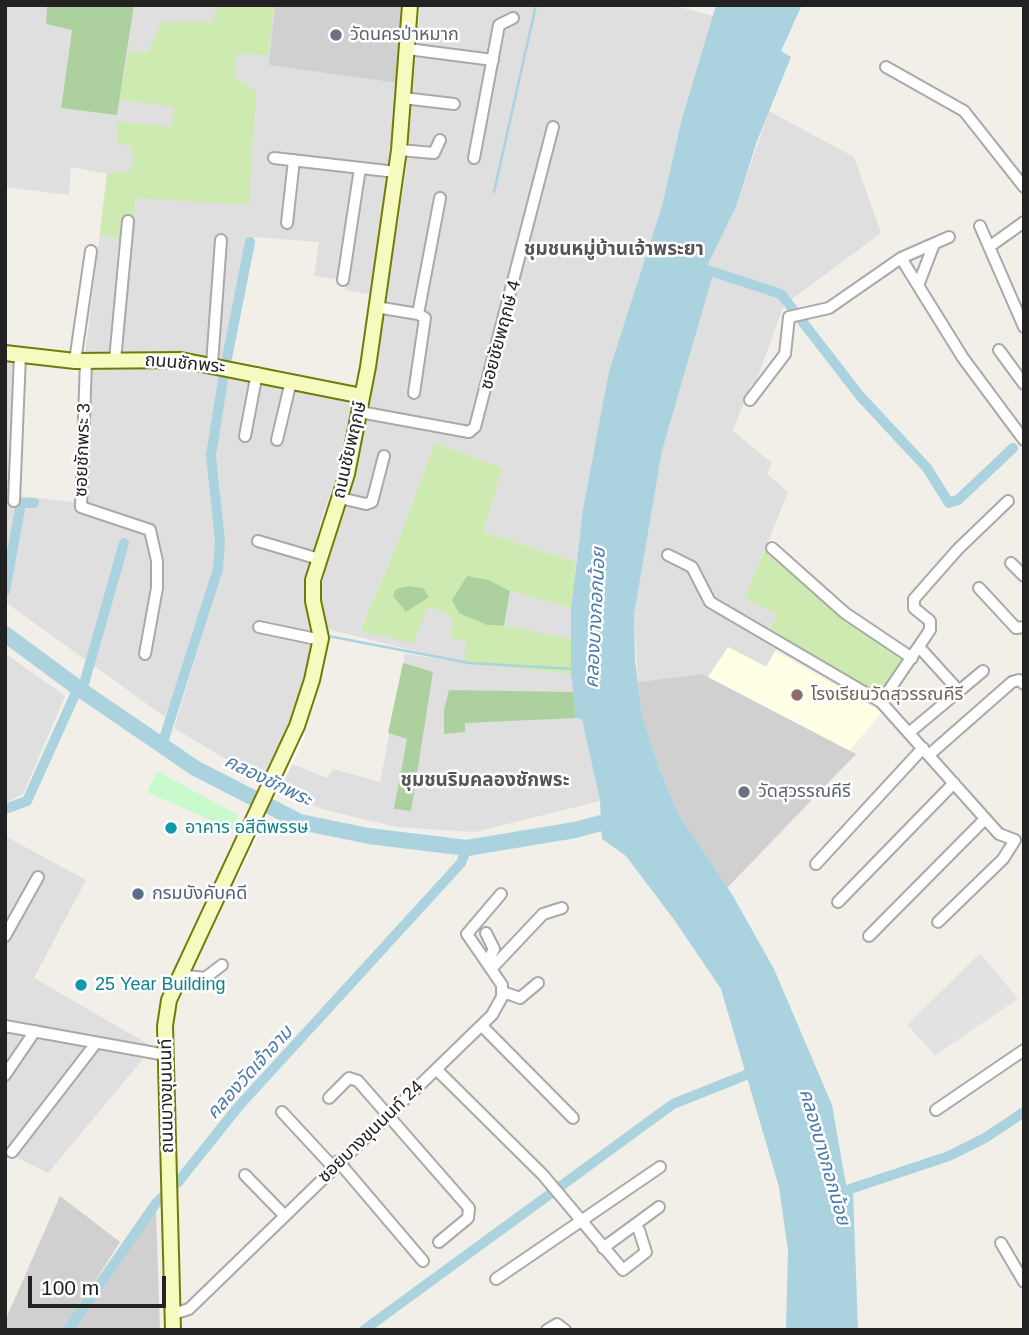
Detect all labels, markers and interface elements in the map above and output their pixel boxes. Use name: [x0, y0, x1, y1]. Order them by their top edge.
place label: วัดนครป่าหมาก: [350, 24, 459, 46]
marker: วัดนครป่าหมาก: [328, 27, 344, 43]
district label: ชุมชนหมู่บ้านเจ้าพระยา: [524, 239, 704, 261]
street label: ซอยชัยพฤกษ์ 4: [476, 278, 526, 392]
street label: ถนนชักพระ: [144, 350, 226, 378]
street label: ถนนชัยพฤกษ์: [328, 399, 372, 501]
street label: ซอยชักพระ 3: [71, 403, 95, 497]
water label: คลองบางกอกน้อย: [581, 547, 611, 689]
place label: โรงเรียนวัดสุวรรณคีรี: [811, 684, 963, 706]
marker: โรงเรียนวัดสุวรรณคีรี: [789, 687, 805, 703]
water label: คลองชักพระ: [221, 750, 315, 812]
district label: ชุมชนริมคลองชักพระ: [401, 770, 569, 792]
place label: วัดสุวรรณคีรี: [758, 781, 851, 803]
marker: วัดสุวรรณคีรี: [736, 784, 752, 800]
place label: อาคาร อสีติพรรษ: [185, 817, 308, 839]
marker: อาคาร อสีติพรรษ: [163, 820, 179, 836]
place label: กรมบังคับคดี: [152, 883, 247, 905]
marker: กรมบังคับคดี: [130, 886, 146, 902]
place label: 25 Year Building: [95, 974, 225, 996]
marker: 25 Year Building: [73, 977, 89, 993]
water label: คลองวัดเจ้าอาม: [202, 1022, 298, 1124]
street label: ถนนบางขุนนนท์: [155, 1038, 179, 1154]
street label: ซอยบางขุนนนท์ 24: [314, 1076, 428, 1188]
water label: คลองบางกอกน้อย: [794, 1086, 854, 1228]
scale bar: [32, 1262, 170, 1306]
text: 100 m: [41, 1276, 99, 1299]

